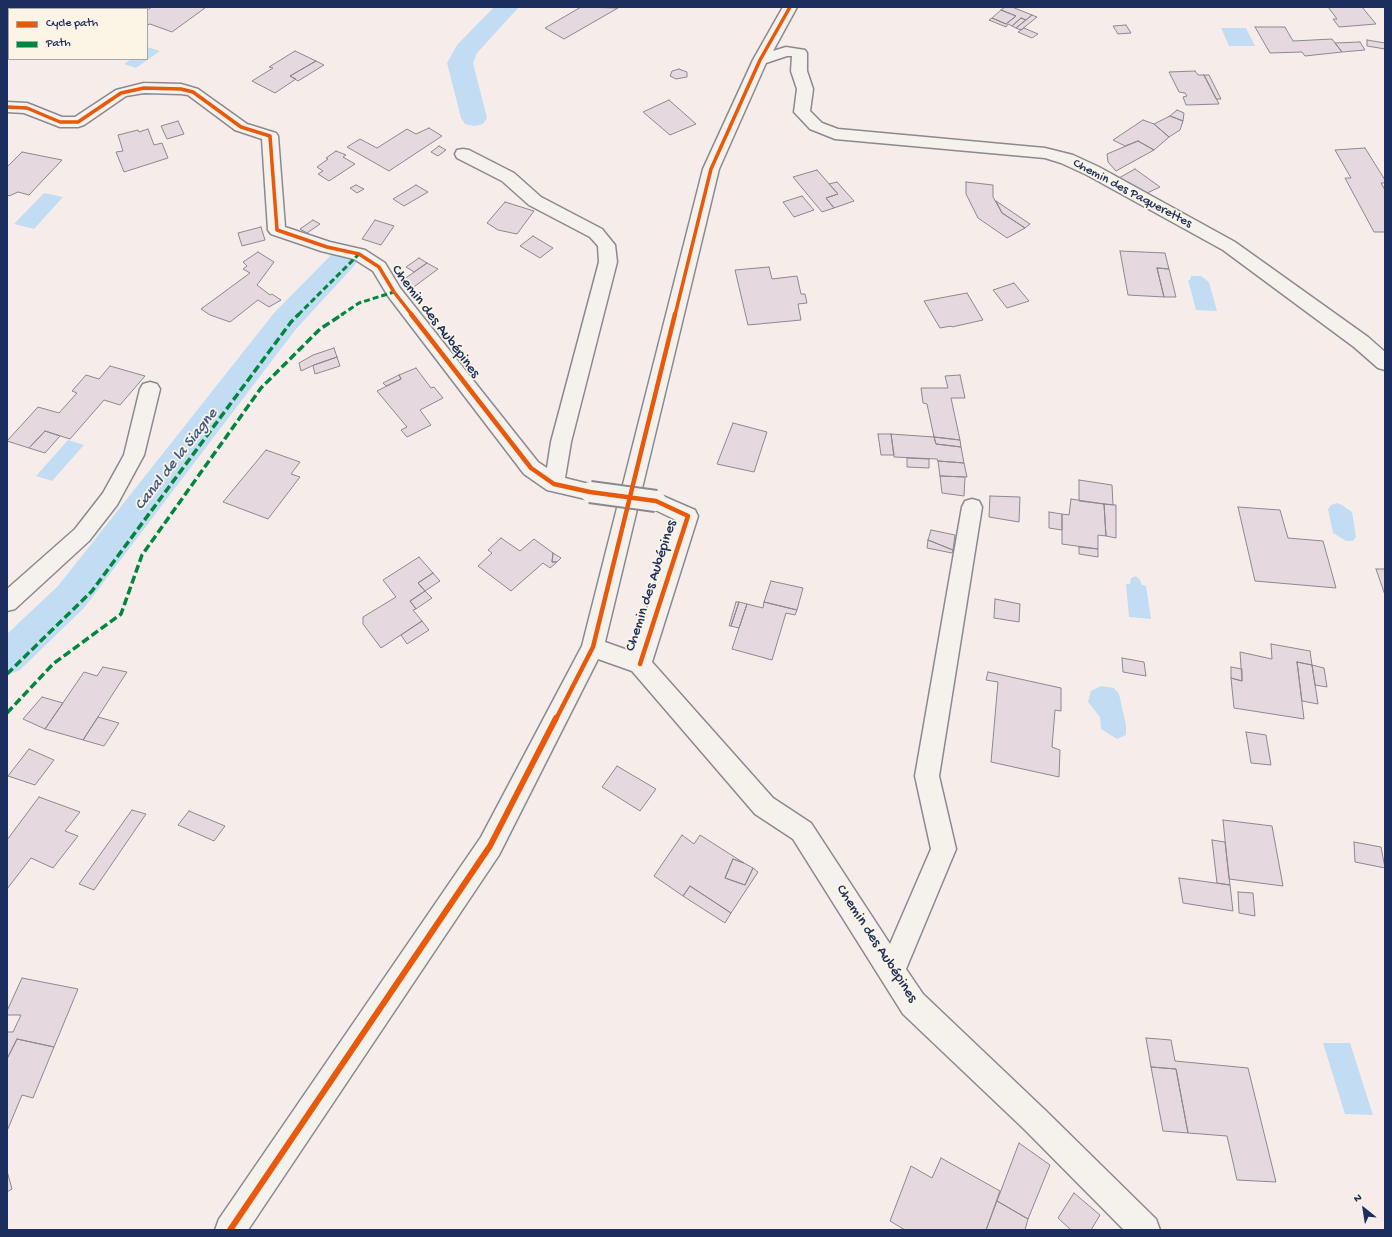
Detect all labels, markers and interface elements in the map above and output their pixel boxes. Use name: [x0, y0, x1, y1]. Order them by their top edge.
legend: [8, 8, 148, 60]
text: Cycle path: [46, 17, 98, 31]
text: Path: [46, 37, 71, 51]
street label: Chemin des Paquerettes: [1070, 156, 1194, 232]
street label: Chemin des Aubépines: [387, 262, 483, 382]
water label: Canal de la Siagne: [131, 405, 223, 515]
street label: Chemin des Aubépines: [622, 518, 682, 654]
street label: Chemin des Aubépines: [831, 882, 921, 1006]
north arrow: [1344, 1189, 1384, 1229]
text: N: [1352, 1192, 1364, 1206]

